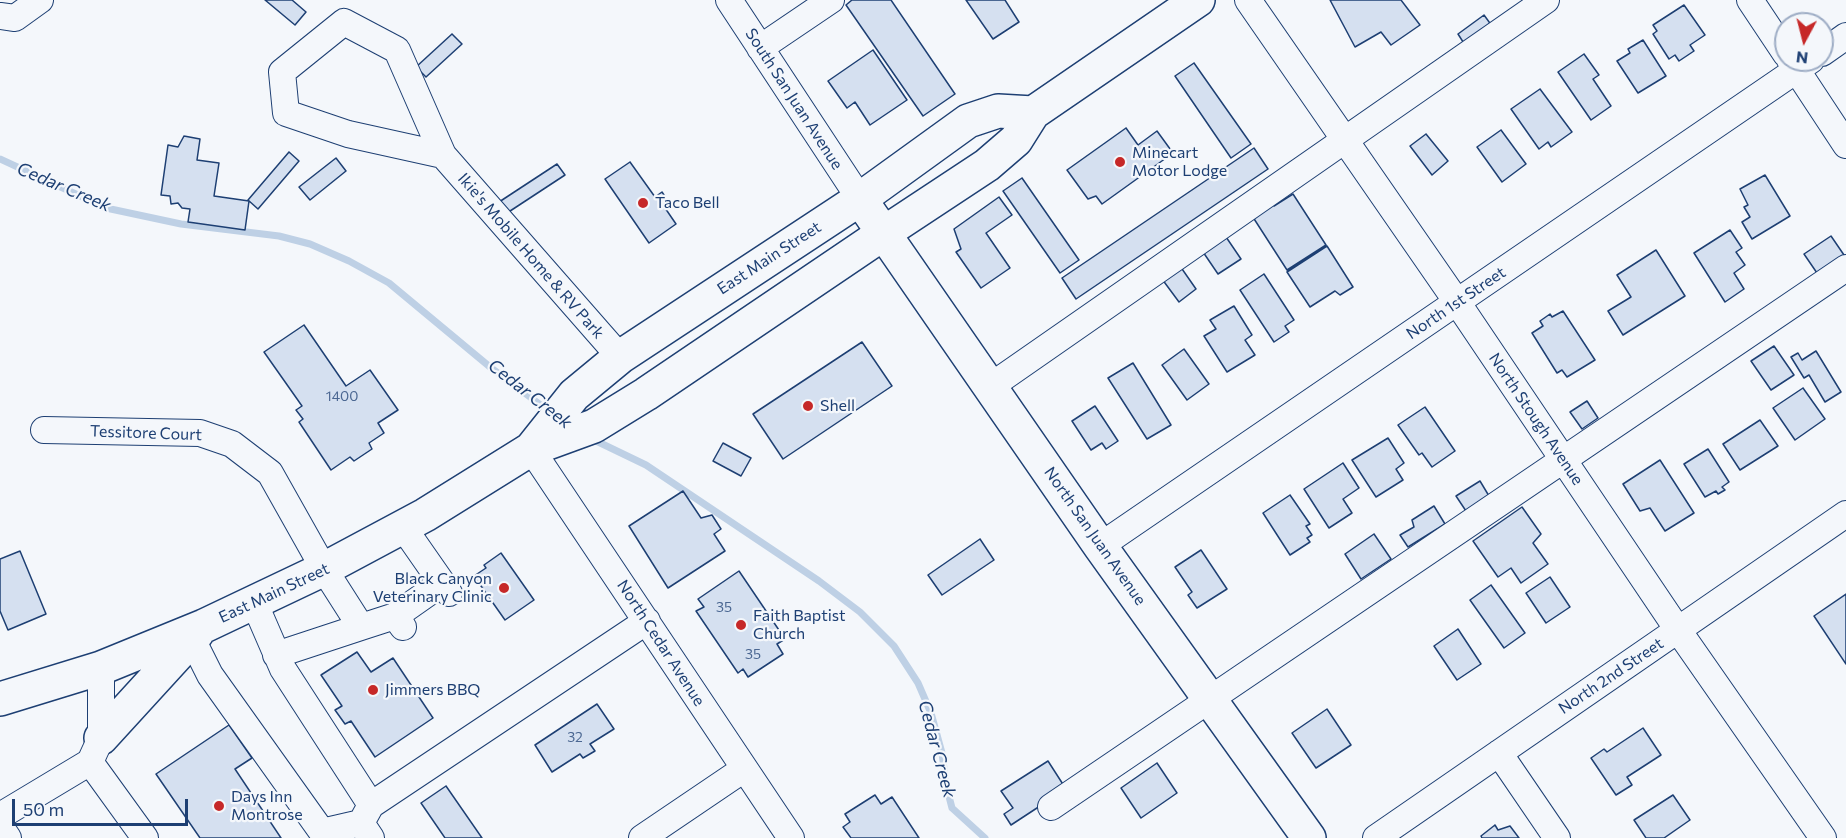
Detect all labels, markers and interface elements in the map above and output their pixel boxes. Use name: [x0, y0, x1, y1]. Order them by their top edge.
north arrow: [1774, 12, 1834, 72]
street label: South San Juan Avenue: [741, 25, 847, 173]
text: N: [1795, 48, 1809, 69]
place label: Minecart Motor Lodge: [1132, 143, 1227, 181]
marker: Minecart Motor Lodge: [1113, 155, 1127, 169]
water label: Cedar Creek: [14, 157, 114, 217]
street label: Ikie's Mobile Home & RV Park: [454, 169, 608, 343]
place label: Taco Bell: [655, 193, 720, 213]
marker: Taco Bell: [636, 196, 650, 210]
street label: East Main Street: [714, 217, 824, 299]
street label: North 1st Street: [1403, 263, 1509, 343]
street label: North Stough Avenue: [1485, 349, 1587, 489]
water label: Cedar Creek: [484, 355, 576, 433]
house number: 1400: [326, 388, 358, 404]
place label: Shell: [820, 396, 855, 416]
marker: Shell: [801, 399, 815, 413]
street label: Tessitore Court: [90, 421, 202, 445]
street label: North San Juan Avenue: [1040, 463, 1150, 609]
street label: East Main Street: [216, 559, 332, 627]
place label: Black Canyon Veterinary Clinic: [373, 569, 492, 607]
street label: North Cedar Avenue: [613, 576, 709, 710]
marker: Black Canyon Veterinary Clinic: [497, 581, 511, 595]
house number: 35: [716, 599, 732, 615]
place label: Faith Baptist Church: [753, 606, 846, 644]
marker: Faith Baptist Church: [734, 618, 748, 632]
street label: North 2nd Street: [1555, 634, 1667, 718]
house number: 35: [745, 646, 761, 662]
place label: Jimmers BBQ: [385, 680, 480, 700]
marker: Jimmers BBQ: [366, 683, 380, 697]
water label: Cedar Creek: [914, 698, 960, 800]
house number: 32: [567, 729, 583, 745]
scale bar: [15, 787, 190, 825]
place label: Days Inn Montrose: [231, 787, 303, 825]
text: 50 m: [23, 798, 64, 820]
marker: Days Inn Montrose: [212, 799, 226, 813]

